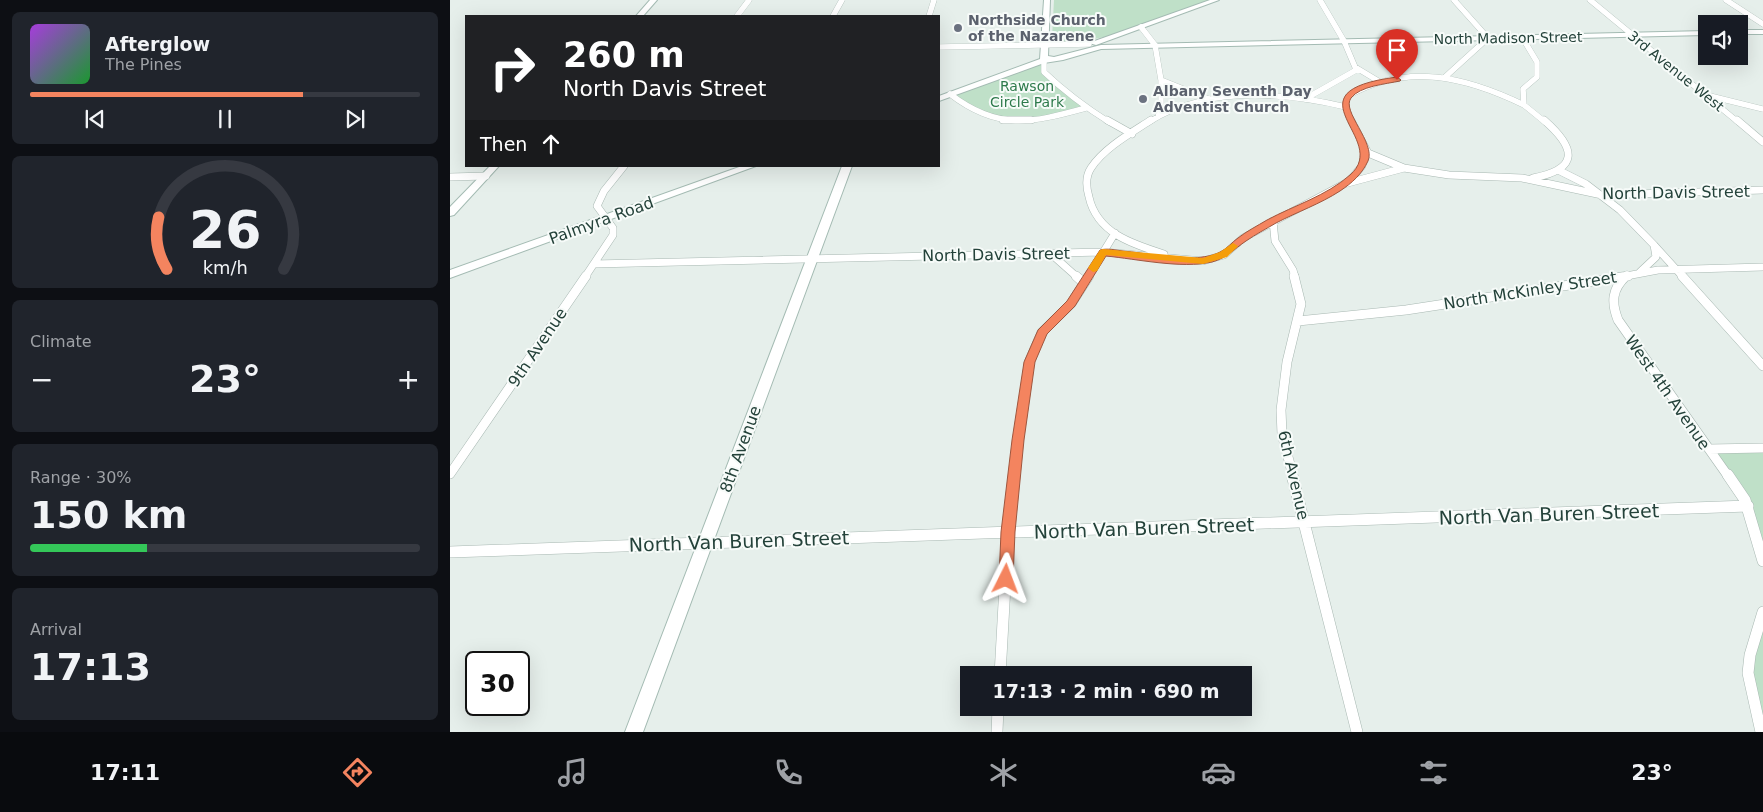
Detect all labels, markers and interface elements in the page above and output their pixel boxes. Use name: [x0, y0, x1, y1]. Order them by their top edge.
place label: Northside Church of the Nazarene: [968, 12, 1106, 44]
map controls: [1698, 15, 1748, 65]
button: sound: [1698, 15, 1748, 65]
marker: Northside Church of the Nazarene: [952, 22, 964, 34]
street label: 3rd Avenue West: [1625, 27, 1728, 115]
pin: [1376, 29, 1418, 80]
street label: North Madison Street: [1433, 29, 1583, 47]
text: Afterglow: [105, 33, 210, 55]
icon: right: [480, 35, 545, 100]
text: 260 m: [563, 35, 685, 75]
icon: arrive: [1383, 36, 1411, 64]
text: The Pines: [105, 55, 182, 74]
text: North Davis Street: [563, 76, 766, 101]
park label: Rawson Circle Park: [990, 78, 1065, 110]
place label: Albany Seventh Day Adventist Church: [1153, 83, 1312, 115]
marker: Albany Seventh Day Adventist Church: [1137, 93, 1149, 105]
icon: previous: [81, 105, 109, 133]
icon: pause: [211, 105, 239, 133]
icon: next: [341, 105, 369, 133]
icon: ahead: [537, 130, 565, 158]
text: Then: [480, 133, 527, 155]
street label: North Davis Street: [1602, 182, 1750, 203]
street label: Palmyra Road: [546, 193, 656, 248]
text: 26: [189, 200, 261, 260]
street label: North Davis Street: [922, 244, 1070, 265]
text: km/h: [202, 257, 248, 278]
street label: North McKinley Street: [1442, 267, 1618, 314]
street label: 9th Avenue: [504, 304, 571, 390]
street label: West 4th Avenue: [1621, 331, 1714, 453]
text: Climate: [30, 332, 92, 351]
text: 23°: [189, 357, 261, 401]
text: −: [30, 363, 53, 396]
text: +: [397, 363, 420, 396]
street label: 8th Avenue: [716, 403, 765, 495]
street label: 6th Avenue: [1274, 429, 1313, 522]
text: Range · 30%: [30, 468, 132, 487]
text: 150 km: [30, 493, 187, 537]
street label: North Van Buren Street: [1438, 499, 1660, 529]
street label: North Van Buren Street: [1033, 513, 1255, 543]
street label: North Van Buren Street: [628, 526, 850, 556]
position arrow: [979, 552, 1031, 604]
text: Arrival: [30, 620, 82, 639]
text: 17:13: [30, 645, 151, 689]
speed limit sign: 30: [465, 651, 530, 716]
text: 17:13 · 2 min · 690 m: [992, 680, 1220, 702]
icon: directions: [340, 755, 375, 790]
icon: music: [555, 755, 590, 790]
icon: phone: [771, 755, 806, 790]
icon: climate: [986, 755, 1021, 790]
icon: car: [1201, 755, 1236, 790]
icon: filters: [1416, 755, 1451, 790]
text: 17:11: [90, 760, 160, 785]
text: 23°: [1631, 760, 1673, 785]

